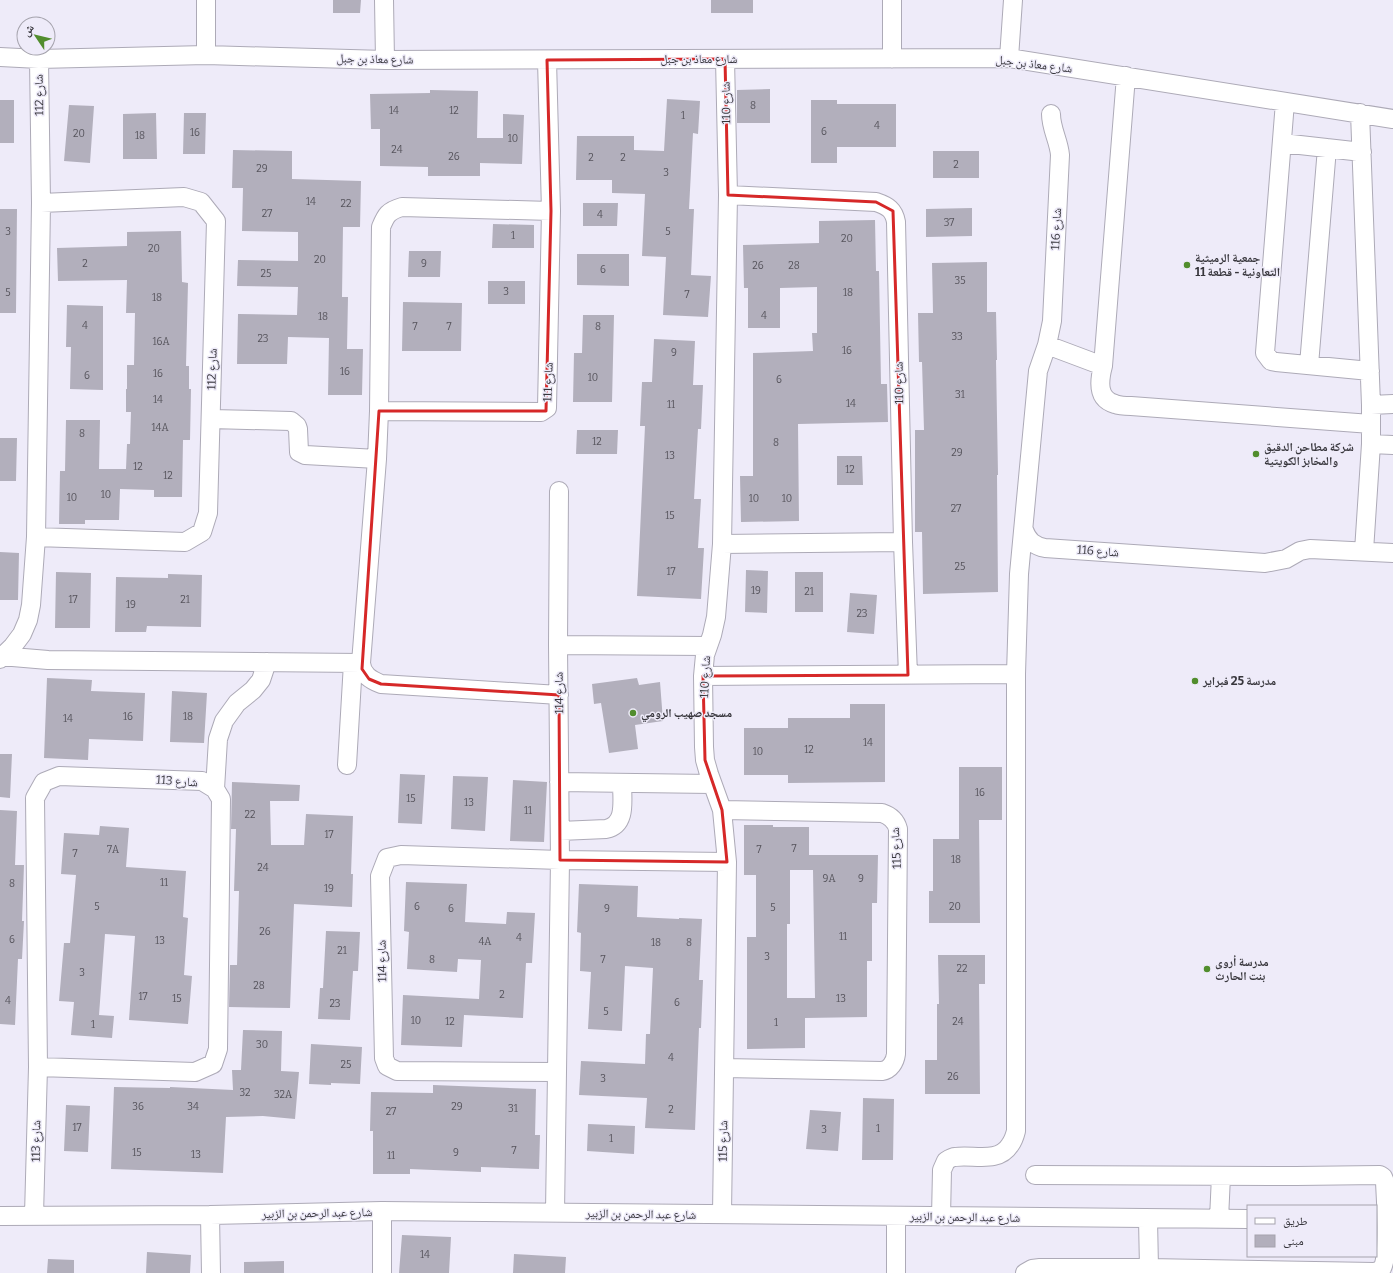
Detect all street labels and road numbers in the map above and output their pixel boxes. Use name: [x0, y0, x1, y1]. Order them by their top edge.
street label: شارع معاذ بن جبل: [336, 51, 414, 68]
street label: شارع معاذ بن جبل: [660, 52, 738, 67]
street label: شارع معاذ بن جبل: [995, 52, 1073, 77]
street label: شارع 112: [32, 74, 47, 116]
street label: شارع 110: [719, 81, 734, 124]
street label: شارع 116: [1048, 208, 1065, 250]
street label: شارع 112: [204, 348, 221, 390]
street label: شارع 110: [892, 361, 907, 404]
street label: شارع 111: [540, 362, 557, 402]
street label: شارع 116: [1076, 543, 1120, 560]
street label: شارع 110: [697, 655, 714, 699]
street label: شارع 114: [552, 672, 567, 714]
street label: شارع 113: [156, 773, 198, 790]
street label: شارع 115: [888, 827, 905, 869]
street label: شارع 114: [375, 940, 390, 982]
street label: شارع 113: [29, 1120, 44, 1162]
street label: شارع 115: [716, 1120, 731, 1162]
street label: شارع عبد الرحمن بن الزبير: [261, 1205, 373, 1222]
street label: شارع عبد الرحمن بن الزبير: [585, 1206, 696, 1223]
street label: شارع عبد الرحمن بن الزبير: [909, 1209, 1020, 1226]

